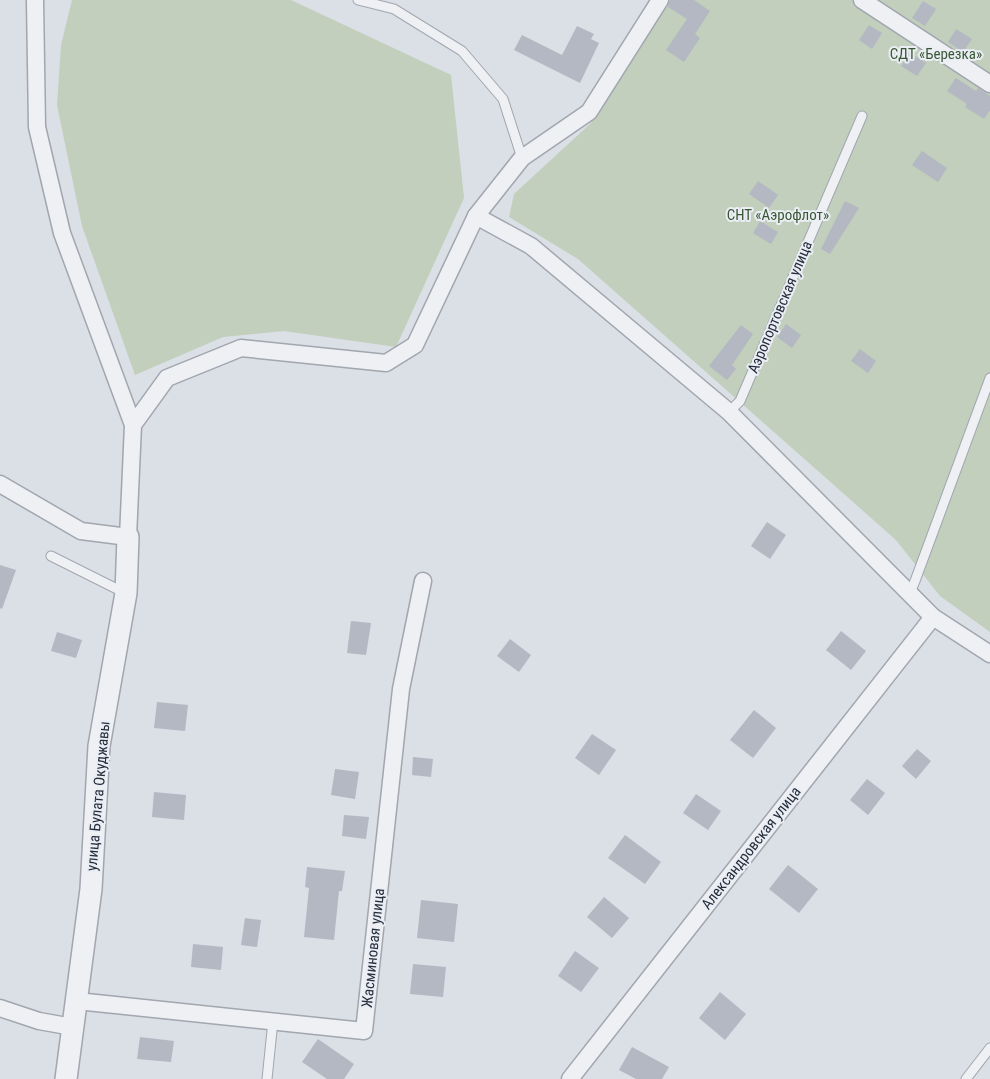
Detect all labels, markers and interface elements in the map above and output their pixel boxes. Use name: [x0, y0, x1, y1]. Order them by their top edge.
park label: СДТ «Березка»: [890, 45, 982, 63]
park label: СНТ «Аэрофлот»: [727, 206, 829, 224]
street label: Аэропортовская улица: [744, 238, 816, 376]
street label: улица Булата Окуджавы: [82, 720, 114, 872]
street label: Александровская улица: [697, 783, 805, 913]
street label: Жасминовая улица: [358, 887, 388, 1009]

